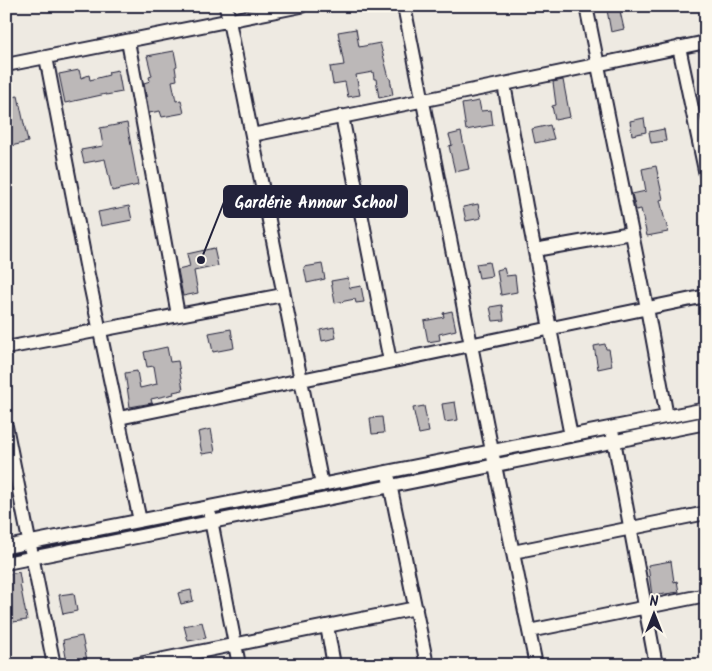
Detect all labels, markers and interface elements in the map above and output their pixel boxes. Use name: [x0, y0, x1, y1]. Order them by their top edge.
callout: Gardérie Annour School: [224, 186, 407, 217]
text: Gardérie Annour School: [235, 191, 398, 216]
north arrow: [630, 588, 680, 638]
text: N: [650, 591, 659, 613]

